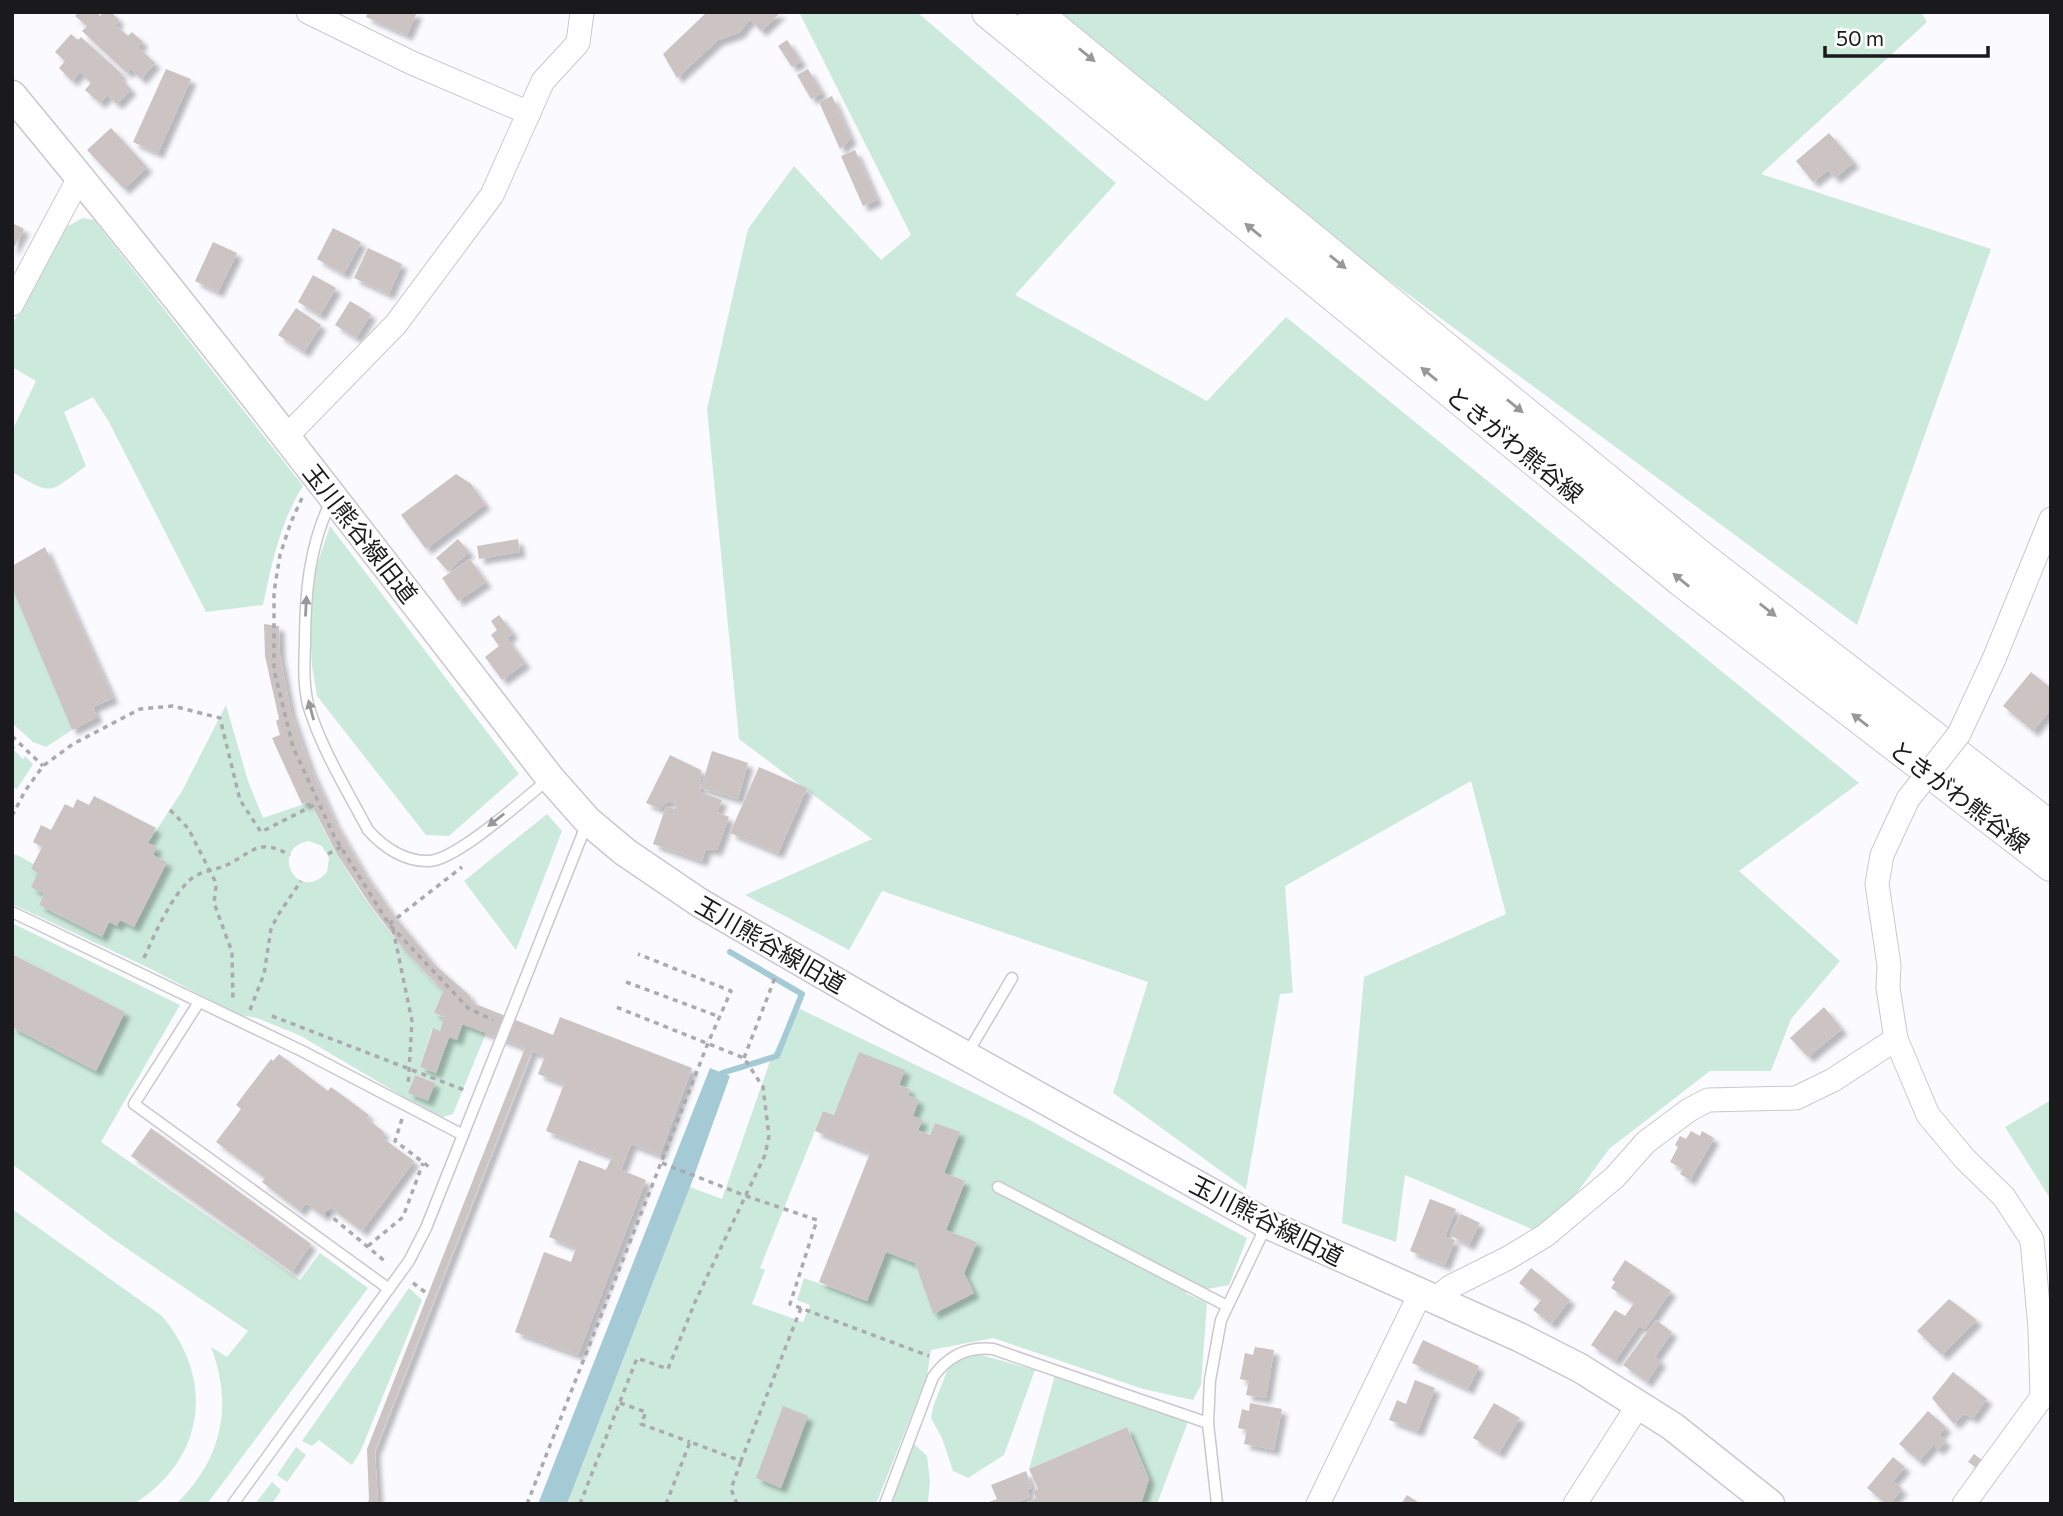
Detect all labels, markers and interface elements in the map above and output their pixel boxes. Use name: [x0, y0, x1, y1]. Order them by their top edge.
scale bar: [1825, 14, 1988, 58]
text: 50 m: [1836, 25, 1884, 50]
one-way arrow: [1077, 48, 1095, 63]
one-way arrow: [1244, 222, 1262, 237]
one-way arrow: [1329, 254, 1347, 269]
one-way arrow: [1420, 367, 1437, 382]
street label: ときがわ熊谷線: [1441, 380, 1589, 508]
one-way arrow: [1505, 398, 1523, 413]
street label: 玉川熊谷線旧道: [298, 458, 424, 608]
one-way arrow: [1672, 573, 1689, 588]
one-way arrow: [300, 595, 311, 617]
one-way arrow: [1759, 602, 1777, 616]
one-way arrow: [305, 699, 316, 721]
one-way arrow: [1852, 712, 1870, 727]
street label: ときがわ熊谷線: [1884, 734, 2036, 858]
one-way arrow: [487, 813, 505, 828]
street label: 玉川熊谷線旧道: [691, 889, 851, 999]
street label: 玉川熊谷線旧道: [1186, 1169, 1348, 1271]

